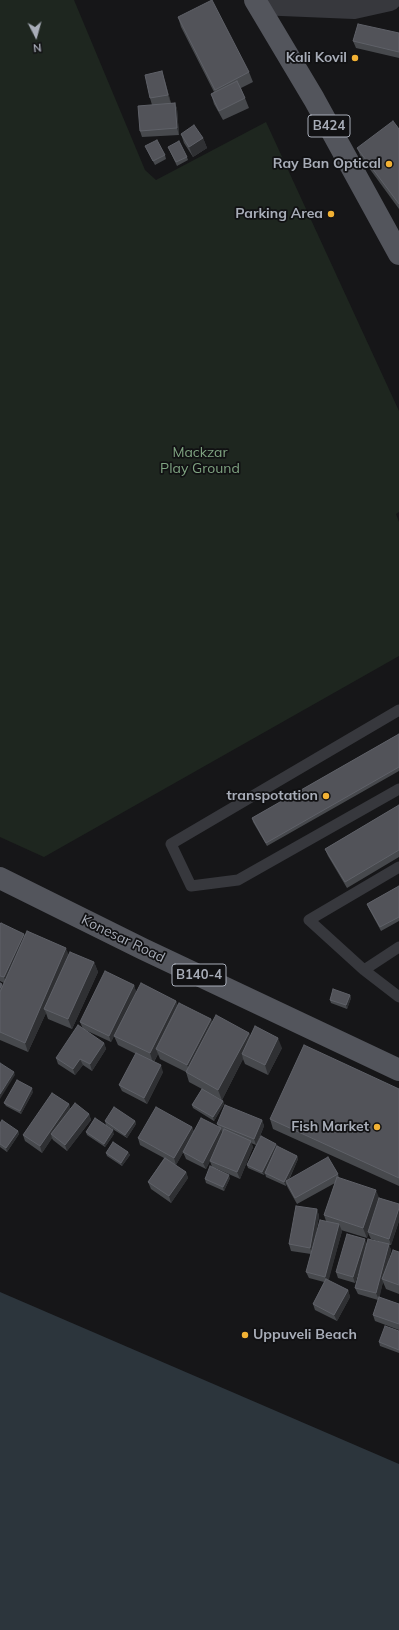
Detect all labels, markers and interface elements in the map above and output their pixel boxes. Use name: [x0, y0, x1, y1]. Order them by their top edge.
north arrow: [16, 16, 56, 56]
text: N: [32, 41, 42, 55]
place label: Kali Kovil: [286, 50, 347, 66]
marker: Kali Kovil: [350, 53, 360, 63]
road number: B424: [308, 115, 350, 137]
place label: Ray Ban Optical: [273, 156, 381, 172]
marker: Ray Ban Optical: [384, 159, 394, 169]
place label: Parking Area: [235, 206, 323, 222]
marker: Parking Area: [326, 209, 336, 219]
park label: Mackzar Play Ground: [160, 445, 240, 478]
place label: transpotation: [227, 788, 318, 804]
marker: transpotation: [321, 791, 331, 801]
street label: Konesar Road: [78, 912, 168, 966]
road number: B140-4: [172, 964, 226, 986]
place label: Fish Market: [291, 1119, 369, 1135]
marker: Fish Market: [372, 1122, 382, 1132]
place label: Uppuveli Beach: [253, 1327, 357, 1343]
marker: Uppuveli Beach: [240, 1330, 250, 1340]

